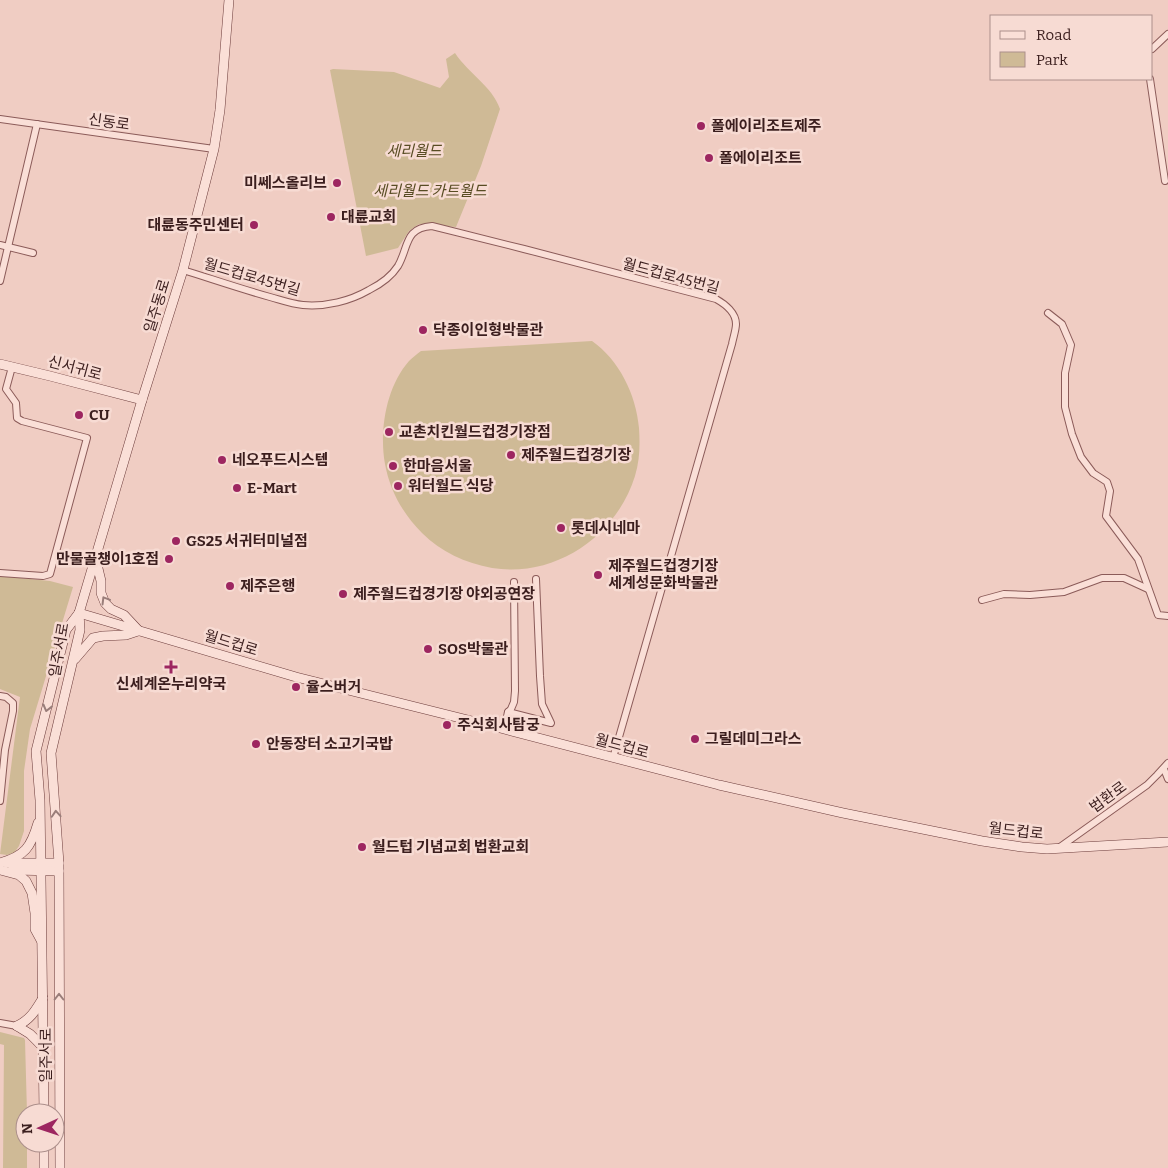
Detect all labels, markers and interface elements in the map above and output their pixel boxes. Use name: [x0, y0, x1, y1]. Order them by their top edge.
legend: [990, 15, 1153, 80]
text: Road: [1036, 26, 1071, 44]
text: Park: [1036, 51, 1068, 69]
street label: 신동로: [87, 110, 131, 134]
place label: 폴에이리조트제주: [711, 117, 822, 135]
marker: 폴에이리조트제주: [695, 120, 707, 132]
park label: 세리월드: [386, 142, 443, 160]
place label: 폴에이리조트: [719, 149, 802, 167]
marker: 폴에이리조트: [703, 152, 715, 164]
place label: 미쎄스올리브: [244, 174, 327, 192]
marker: 미쎄스올리브: [331, 177, 343, 189]
park label: 세리월드 카트월드: [373, 182, 488, 200]
place label: 대륜교회: [341, 208, 396, 226]
marker: 대륜교회: [325, 211, 337, 223]
place label: 대륜동주민센터: [147, 216, 244, 234]
marker: 대륜동주민센터: [248, 219, 260, 231]
street label: 월드컵로45번길: [621, 254, 721, 298]
street label: 월드컵로45번길: [202, 255, 302, 299]
street label: 일주동로: [140, 277, 174, 335]
place label: 닥종이인형박물관: [433, 321, 544, 339]
marker: 닥종이인형박물관: [417, 324, 429, 336]
street label: 신서귀로: [46, 352, 104, 384]
place label: CU: [89, 406, 110, 424]
marker: CU: [73, 409, 85, 421]
place label: 교촌치킨월드컵경기장점: [399, 423, 551, 441]
marker: 교촌치킨월드컵경기장점: [383, 426, 395, 438]
place label: 제주월드컵경기장: [521, 446, 632, 464]
marker: 제주월드컵경기장: [505, 449, 517, 461]
place label: 네오푸드시스템: [232, 451, 329, 469]
marker: 네오푸드시스템: [216, 454, 228, 466]
place label: 한마음서울: [403, 457, 472, 475]
marker: 한마음서울: [387, 460, 399, 472]
place label: 워터월드 식당: [408, 477, 494, 495]
place label: E-Mart: [247, 479, 297, 497]
marker: 워터월드 식당: [392, 480, 404, 492]
marker: E-Mart: [231, 482, 243, 494]
place label: 롯데시네마: [571, 519, 640, 537]
marker: 롯데시네마: [555, 522, 567, 534]
place label: GS25 서귀터미널점: [186, 532, 308, 550]
marker: GS25 서귀터미널점: [170, 535, 182, 547]
place label: 만물골챙이1호점: [56, 550, 159, 568]
marker: 만물골챙이1호점: [163, 553, 175, 565]
place label: 제주월드컵경기장 세계성문화박물관: [608, 557, 719, 592]
marker: 제주월드컵경기장 세계성문화박물관: [592, 569, 604, 581]
place label: 제주은행: [240, 577, 295, 595]
marker: 제주은행: [224, 580, 236, 592]
place label: 제주월드컵경기장 야외공연장: [353, 585, 535, 603]
marker: 제주월드컵경기장 야외공연장: [337, 588, 349, 600]
one-way arrow: [102, 597, 112, 606]
street label: 일주서로: [45, 621, 73, 679]
street label: 월드컵로: [202, 626, 260, 660]
place label: SOS박물관: [438, 640, 509, 658]
marker: SOS박물관: [422, 643, 434, 655]
marker: 신세계온누리약국: [165, 661, 177, 673]
place label: 신세계온누리약국: [116, 675, 226, 693]
place label: 율스버거: [306, 678, 361, 696]
marker: 율스버거: [290, 681, 302, 693]
one-way arrow: [42, 703, 52, 711]
place label: 주식회사탐궁: [457, 716, 540, 734]
marker: 주식회사탐궁: [441, 719, 453, 731]
street label: 월드컵로: [593, 730, 651, 762]
place label: 그릴데미그라스: [705, 730, 802, 748]
marker: 그릴데미그라스: [689, 733, 701, 745]
place label: 안동장터 소고기국밥: [266, 735, 393, 753]
marker: 안동장터 소고기국밥: [250, 738, 262, 750]
street label: 법환로: [1086, 778, 1130, 816]
one-way arrow: [50, 810, 61, 818]
street label: 월드컵로: [988, 819, 1044, 843]
place label: 월드텁 기념교회 법환교회: [372, 838, 529, 856]
marker: 월드텁 기념교회 법환교회: [356, 841, 368, 853]
one-way arrow: [54, 993, 64, 1000]
street label: 일주서로: [37, 1027, 55, 1083]
north arrow: [15, 1103, 65, 1153]
text: N: [19, 1123, 36, 1134]

